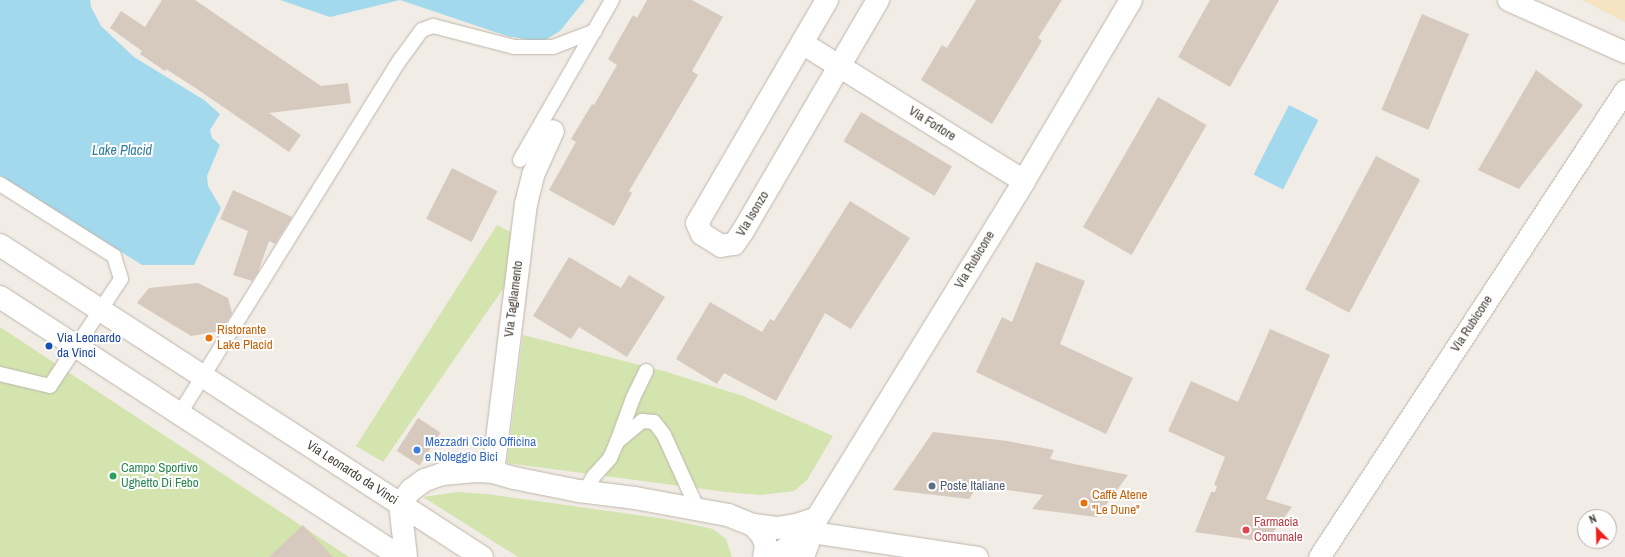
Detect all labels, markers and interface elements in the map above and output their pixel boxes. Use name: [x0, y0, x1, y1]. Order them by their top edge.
street label: Via Fortore: [906, 103, 958, 145]
water label: Lake Placid: [92, 142, 152, 158]
street label: Via Isonzo: [733, 188, 773, 240]
street label: Via Rubicone: [952, 228, 998, 292]
street label: Via Tagliamento: [502, 260, 526, 338]
street label: Via Rubicone: [1448, 293, 1496, 355]
place label: Ristorante Lake Placid: [217, 323, 273, 354]
place label: Via Leonardo da Vinci: [57, 331, 121, 362]
marker: Ristorante Lake Placid: [204, 333, 214, 343]
marker: Via Leonardo da Vinci: [44, 341, 54, 351]
place label: Mezzadri Ciclo Officina e Noleggio Bici: [425, 435, 536, 466]
street label: Via Leonardo da Vinci: [303, 438, 401, 508]
marker: Mezzadri Ciclo Officina e Noleggio Bici: [412, 445, 422, 455]
place label: Campo Sportivo Ughetto Di Febo: [121, 461, 199, 492]
marker: Campo Sportivo Ughetto Di Febo: [108, 471, 118, 481]
place label: Poste Italiane: [940, 478, 1005, 494]
marker: Poste Italiane: [927, 481, 937, 491]
place label: Caffè Atene "Le Dune": [1092, 488, 1148, 519]
marker: Caffè Atene "Le Dune": [1079, 498, 1089, 508]
north arrow: [1577, 509, 1617, 549]
text: N: [1587, 511, 1598, 527]
place label: Farmacia Comunale: [1254, 515, 1303, 546]
marker: Farmacia Comunale: [1241, 525, 1251, 535]

